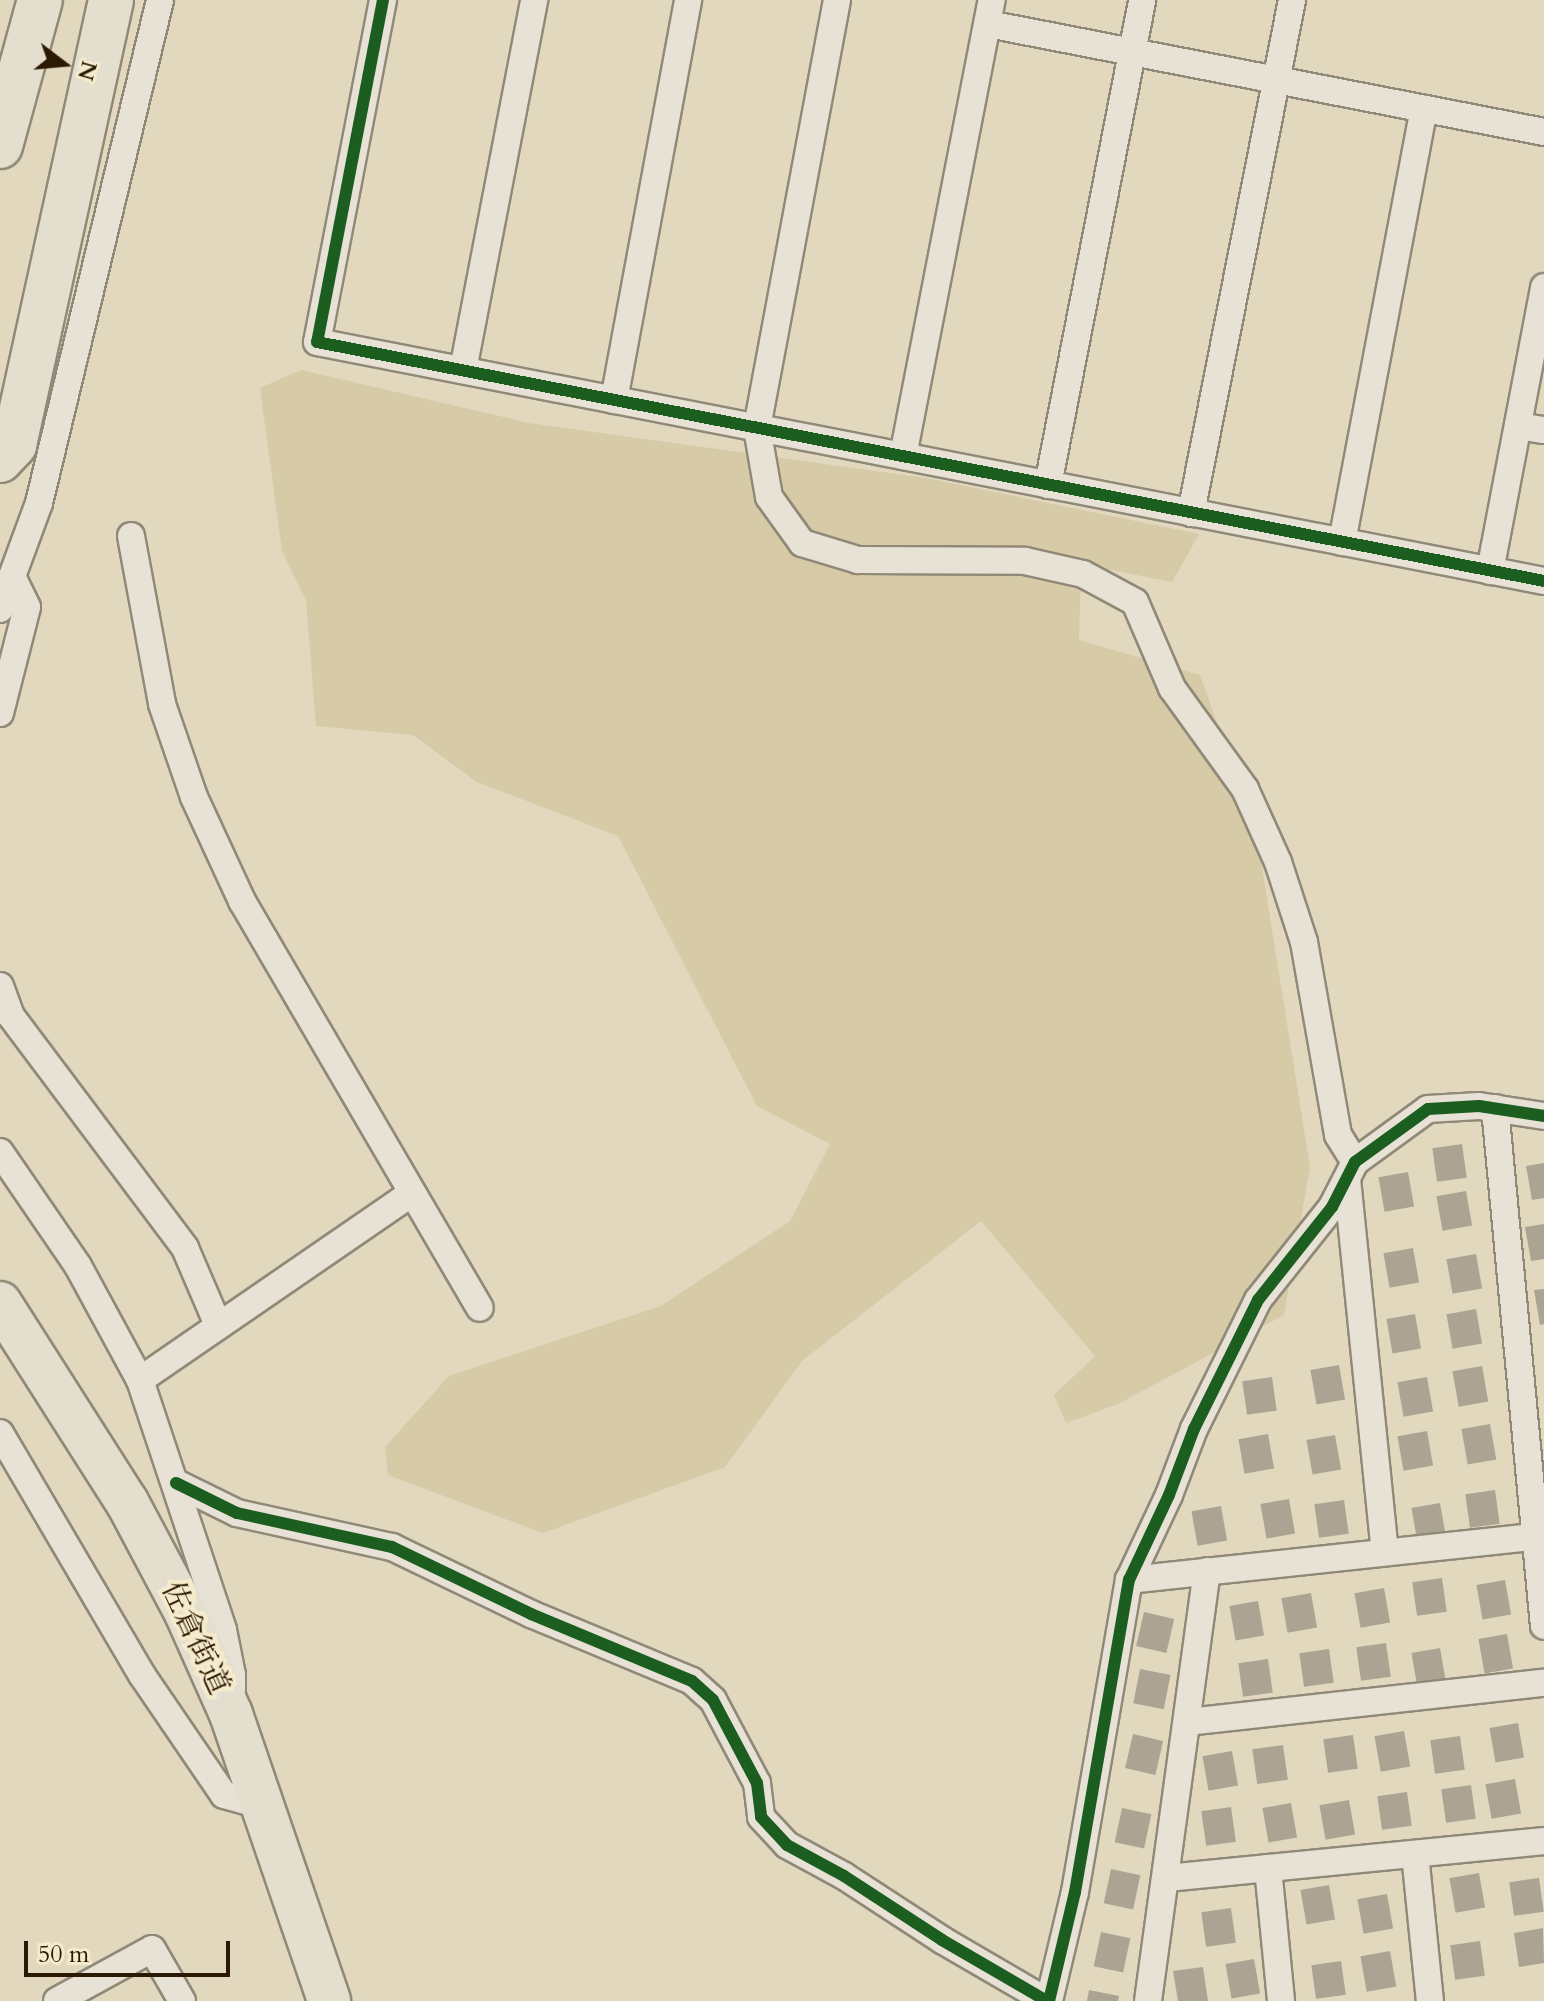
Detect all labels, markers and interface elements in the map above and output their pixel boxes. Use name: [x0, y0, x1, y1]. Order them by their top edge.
north arrow: [24, 24, 104, 104]
text: N: [70, 57, 104, 84]
street label: 佐倉街道: [153, 1576, 237, 1700]
scale bar: [28, 1925, 234, 1975]
text: 50 m: [38, 1938, 89, 1971]

